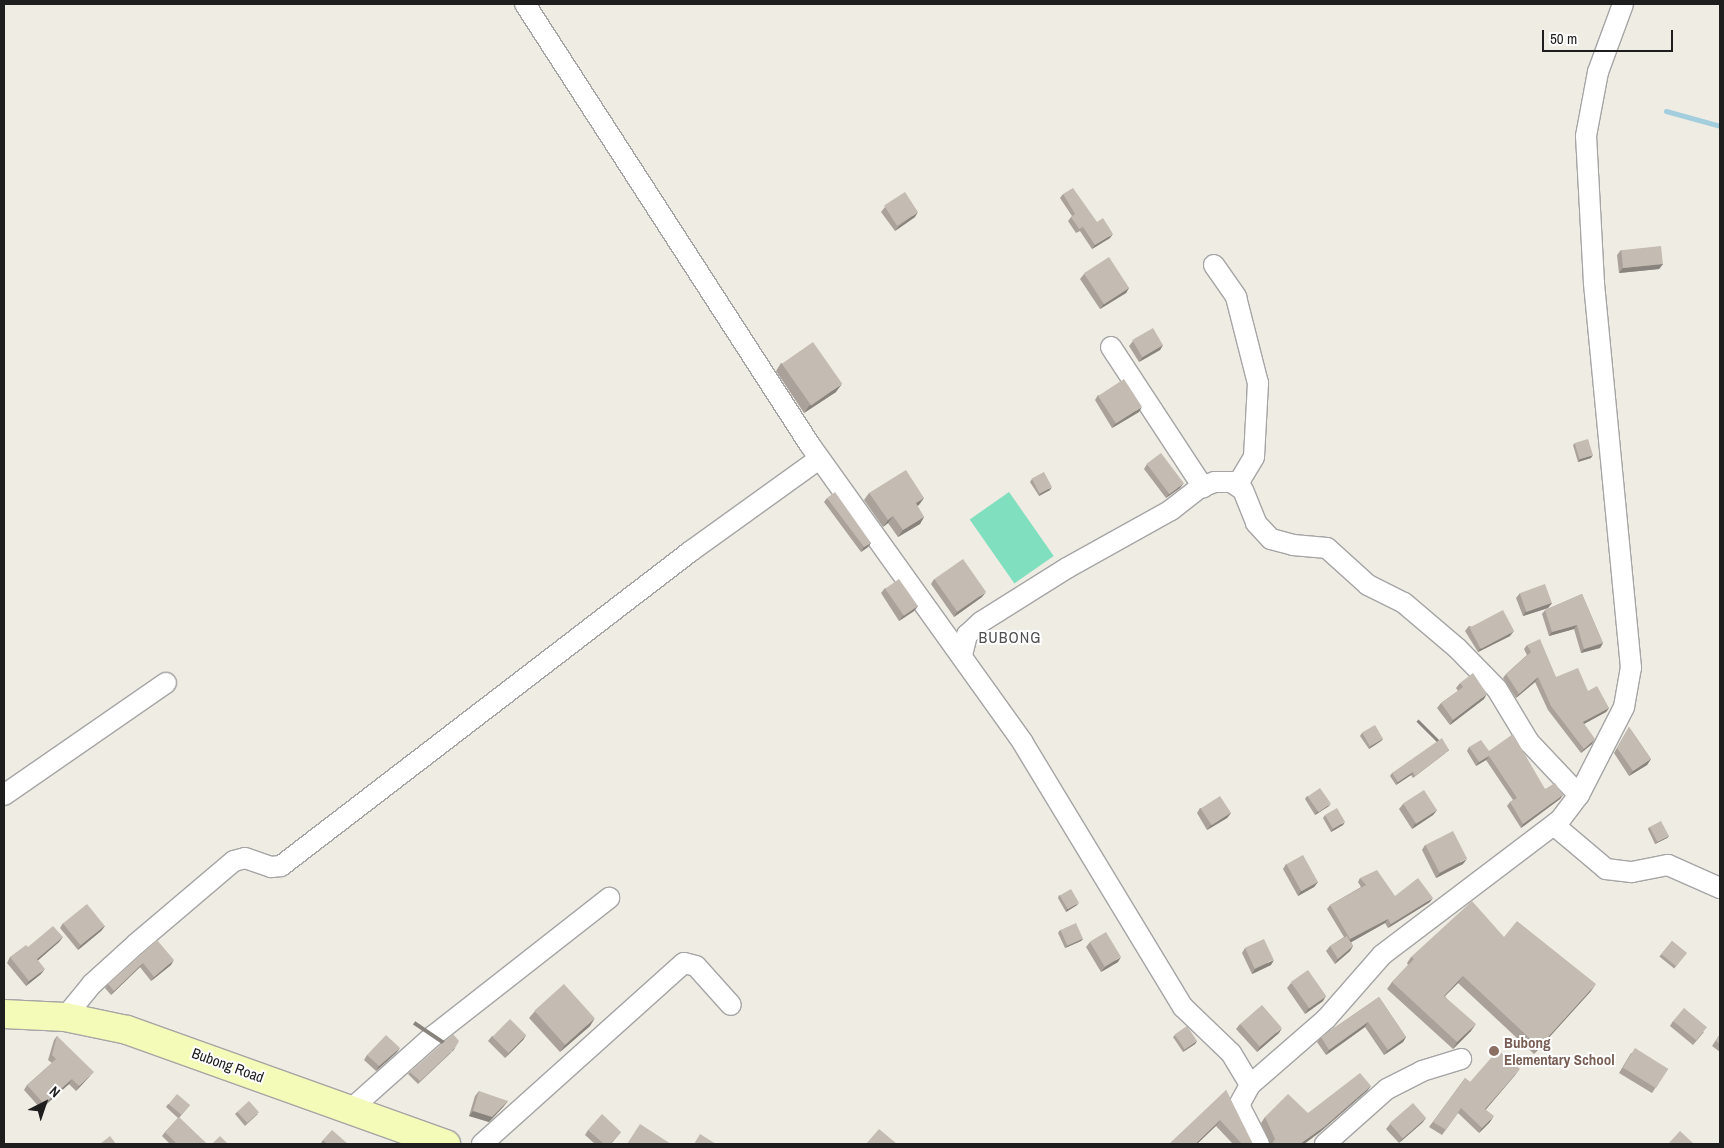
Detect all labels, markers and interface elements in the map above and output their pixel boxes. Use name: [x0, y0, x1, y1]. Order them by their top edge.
scale bar: [1544, 20, 1675, 52]
text: 50 m: [1550, 28, 1577, 49]
district label: BUBONG: [978, 627, 1042, 647]
place label: Bubong Elementary School: [1504, 1033, 1615, 1068]
street label: Bubong Road: [190, 1044, 266, 1086]
marker: Bubong Elementary School: [1488, 1045, 1500, 1057]
north arrow: [20, 1078, 70, 1128]
text: N: [46, 1082, 64, 1101]

